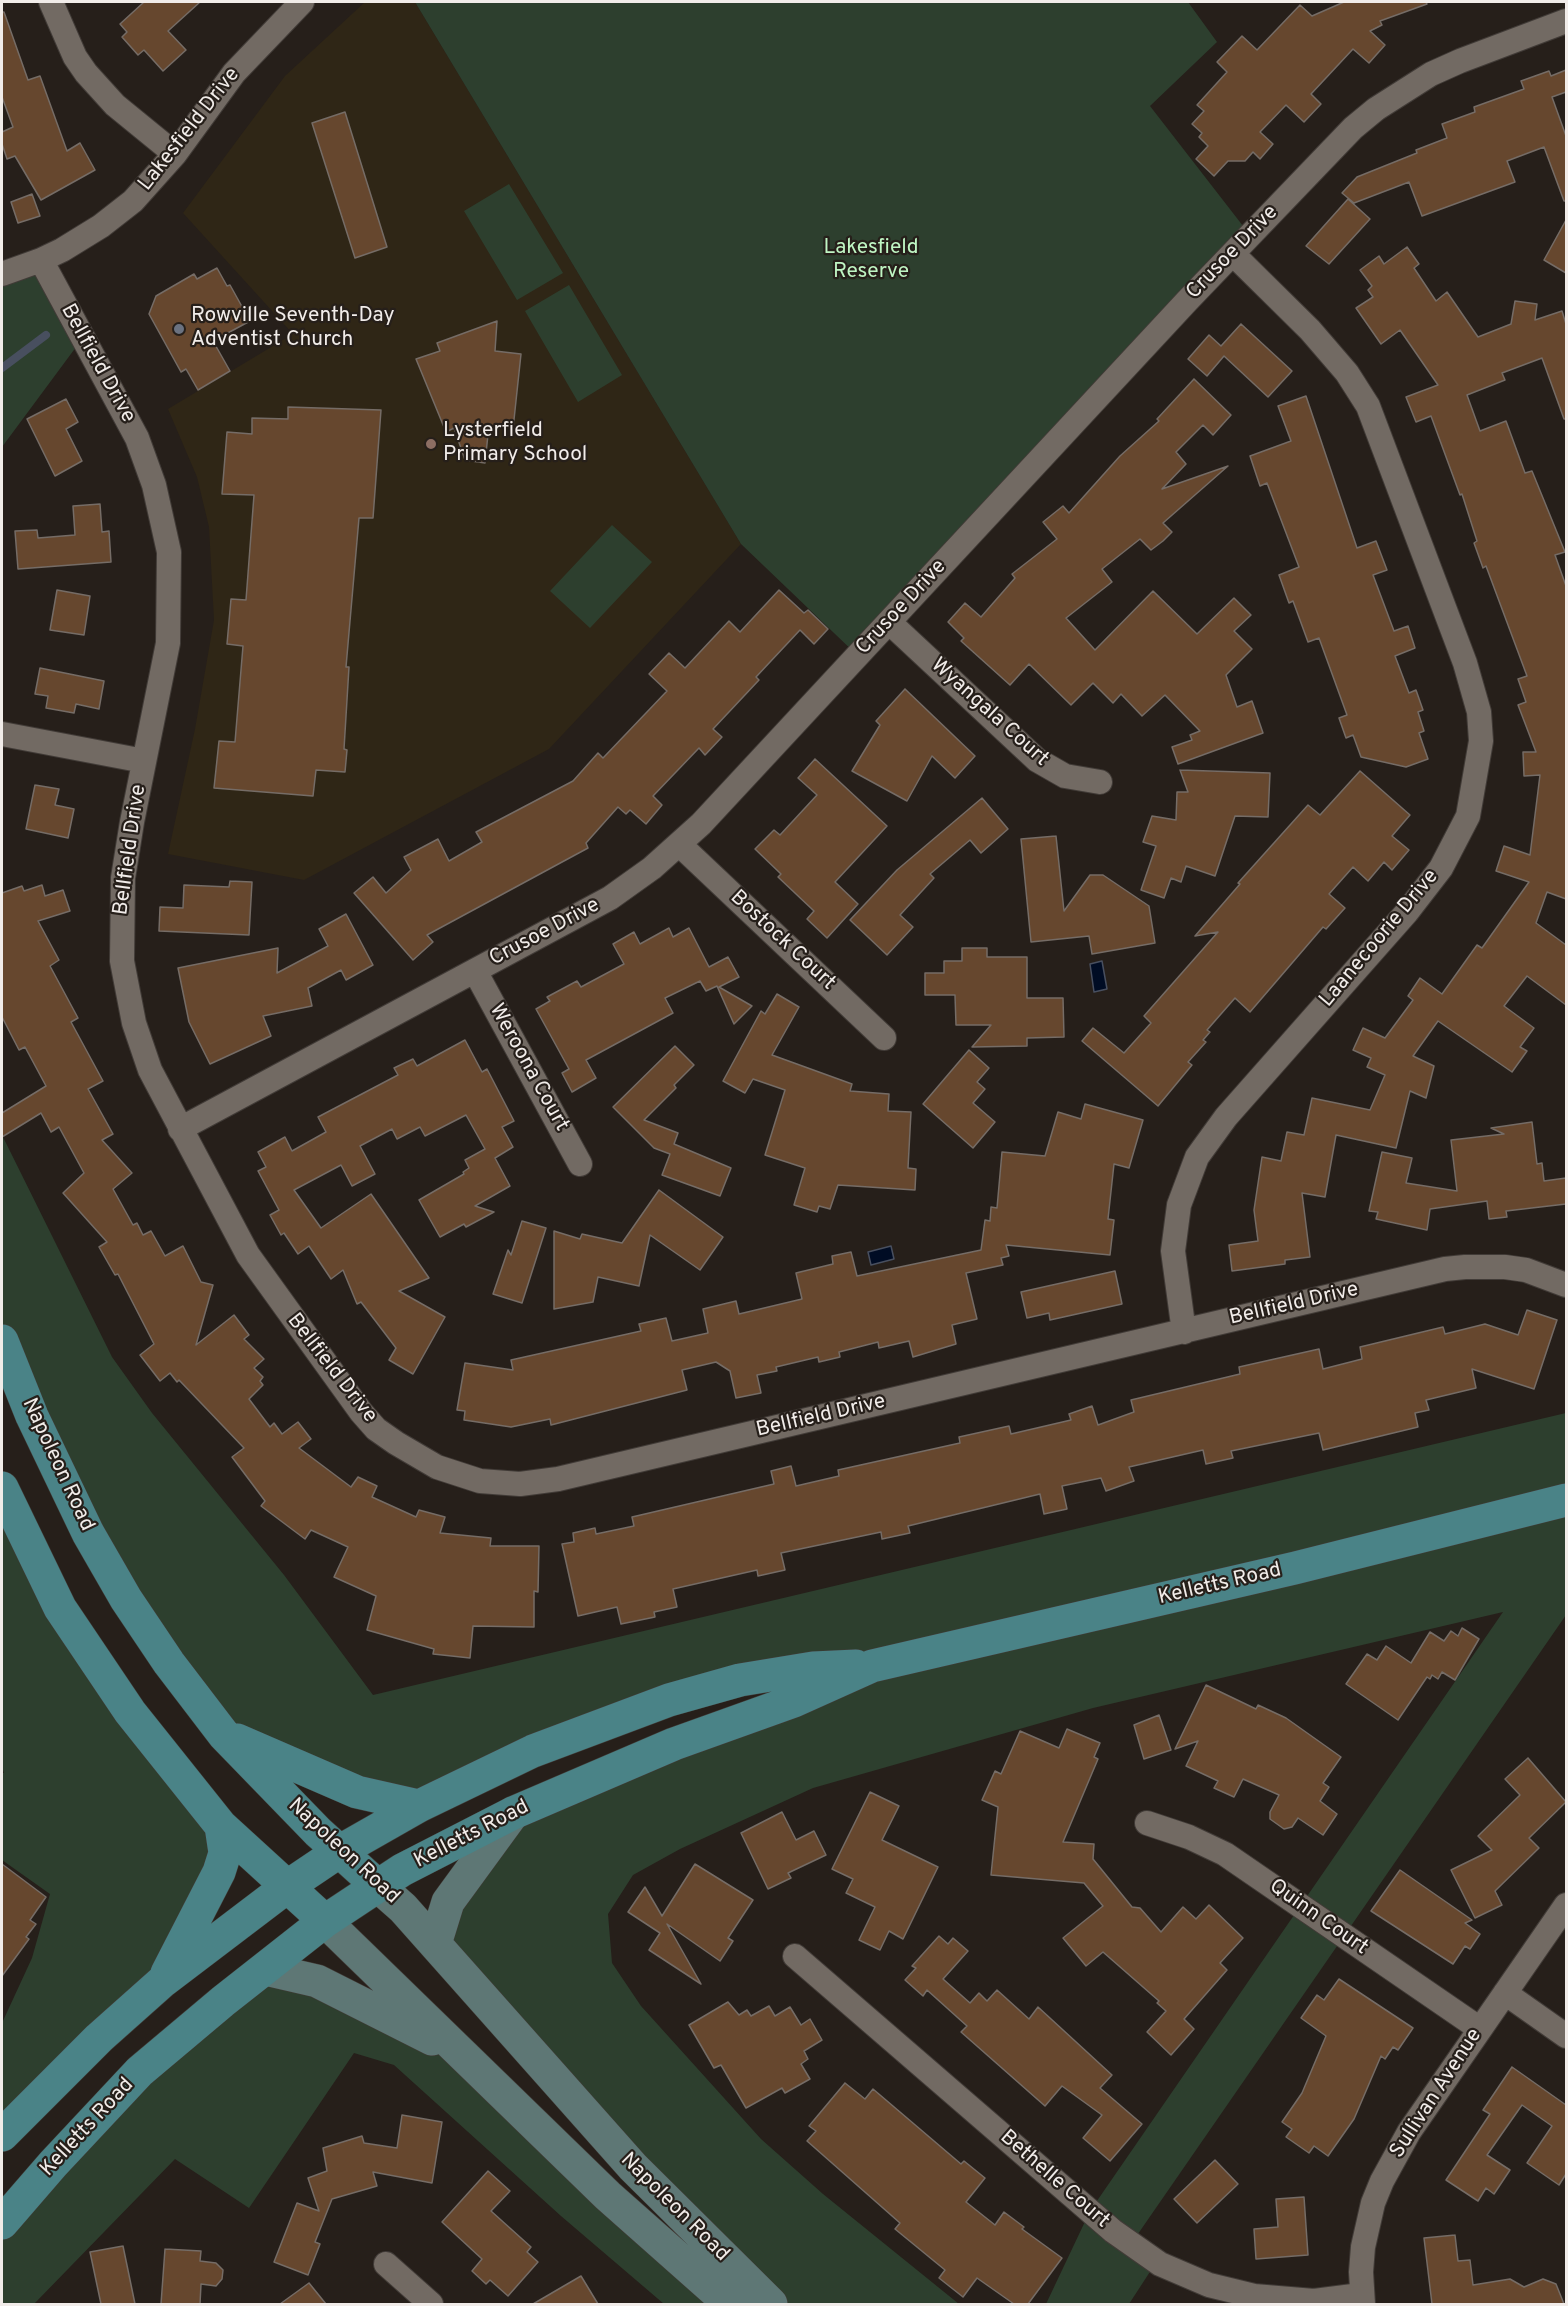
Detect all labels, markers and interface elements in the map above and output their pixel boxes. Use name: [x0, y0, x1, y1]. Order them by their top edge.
street label: Lakesfield Drive: [134, 63, 246, 197]
street label: Crusoe Drive: [1182, 201, 1284, 305]
park label: Lakesfield Reserve: [824, 236, 918, 286]
street label: Bellfield Drive: [54, 300, 140, 428]
place label: Rowville Seventh-Day Adventist Church: [191, 304, 395, 354]
marker: Rowville Seventh-Day Adventist Church: [172, 322, 186, 336]
place label: Lysterfield Primary School: [443, 419, 587, 469]
marker: Lysterfield Primary School: [424, 437, 438, 451]
street label: Crusoe Drive: [852, 555, 952, 661]
street label: Wyangala Court: [925, 653, 1053, 773]
street label: Bellfield Drive: [109, 783, 153, 917]
street label: Laanecoorie Drive: [1315, 865, 1445, 1013]
street label: Bostock Court: [724, 886, 840, 996]
street label: Crusoe Drive: [486, 893, 604, 973]
street label: Weroona Court: [483, 1000, 573, 1136]
street label: Bellfield Drive: [1227, 1278, 1361, 1332]
street label: Bellfield Drive: [280, 1309, 382, 1429]
street label: Bellfield Drive: [754, 1390, 888, 1444]
street label: Napoleon Road: [15, 1395, 99, 1535]
street label: Kelletts Road: [1156, 1559, 1284, 1611]
street label: Napoleon Road: [282, 1794, 404, 1910]
street label: Kelletts Road: [410, 1795, 534, 1875]
street label: Quinn Court: [1264, 1875, 1372, 1961]
street label: Sullivan Avenue: [1386, 2025, 1488, 2163]
street label: Kelletts Road: [36, 2074, 140, 2182]
street label: Bethelle Court: [994, 2126, 1114, 2234]
street label: Napoleon Road: [614, 2148, 734, 2268]

